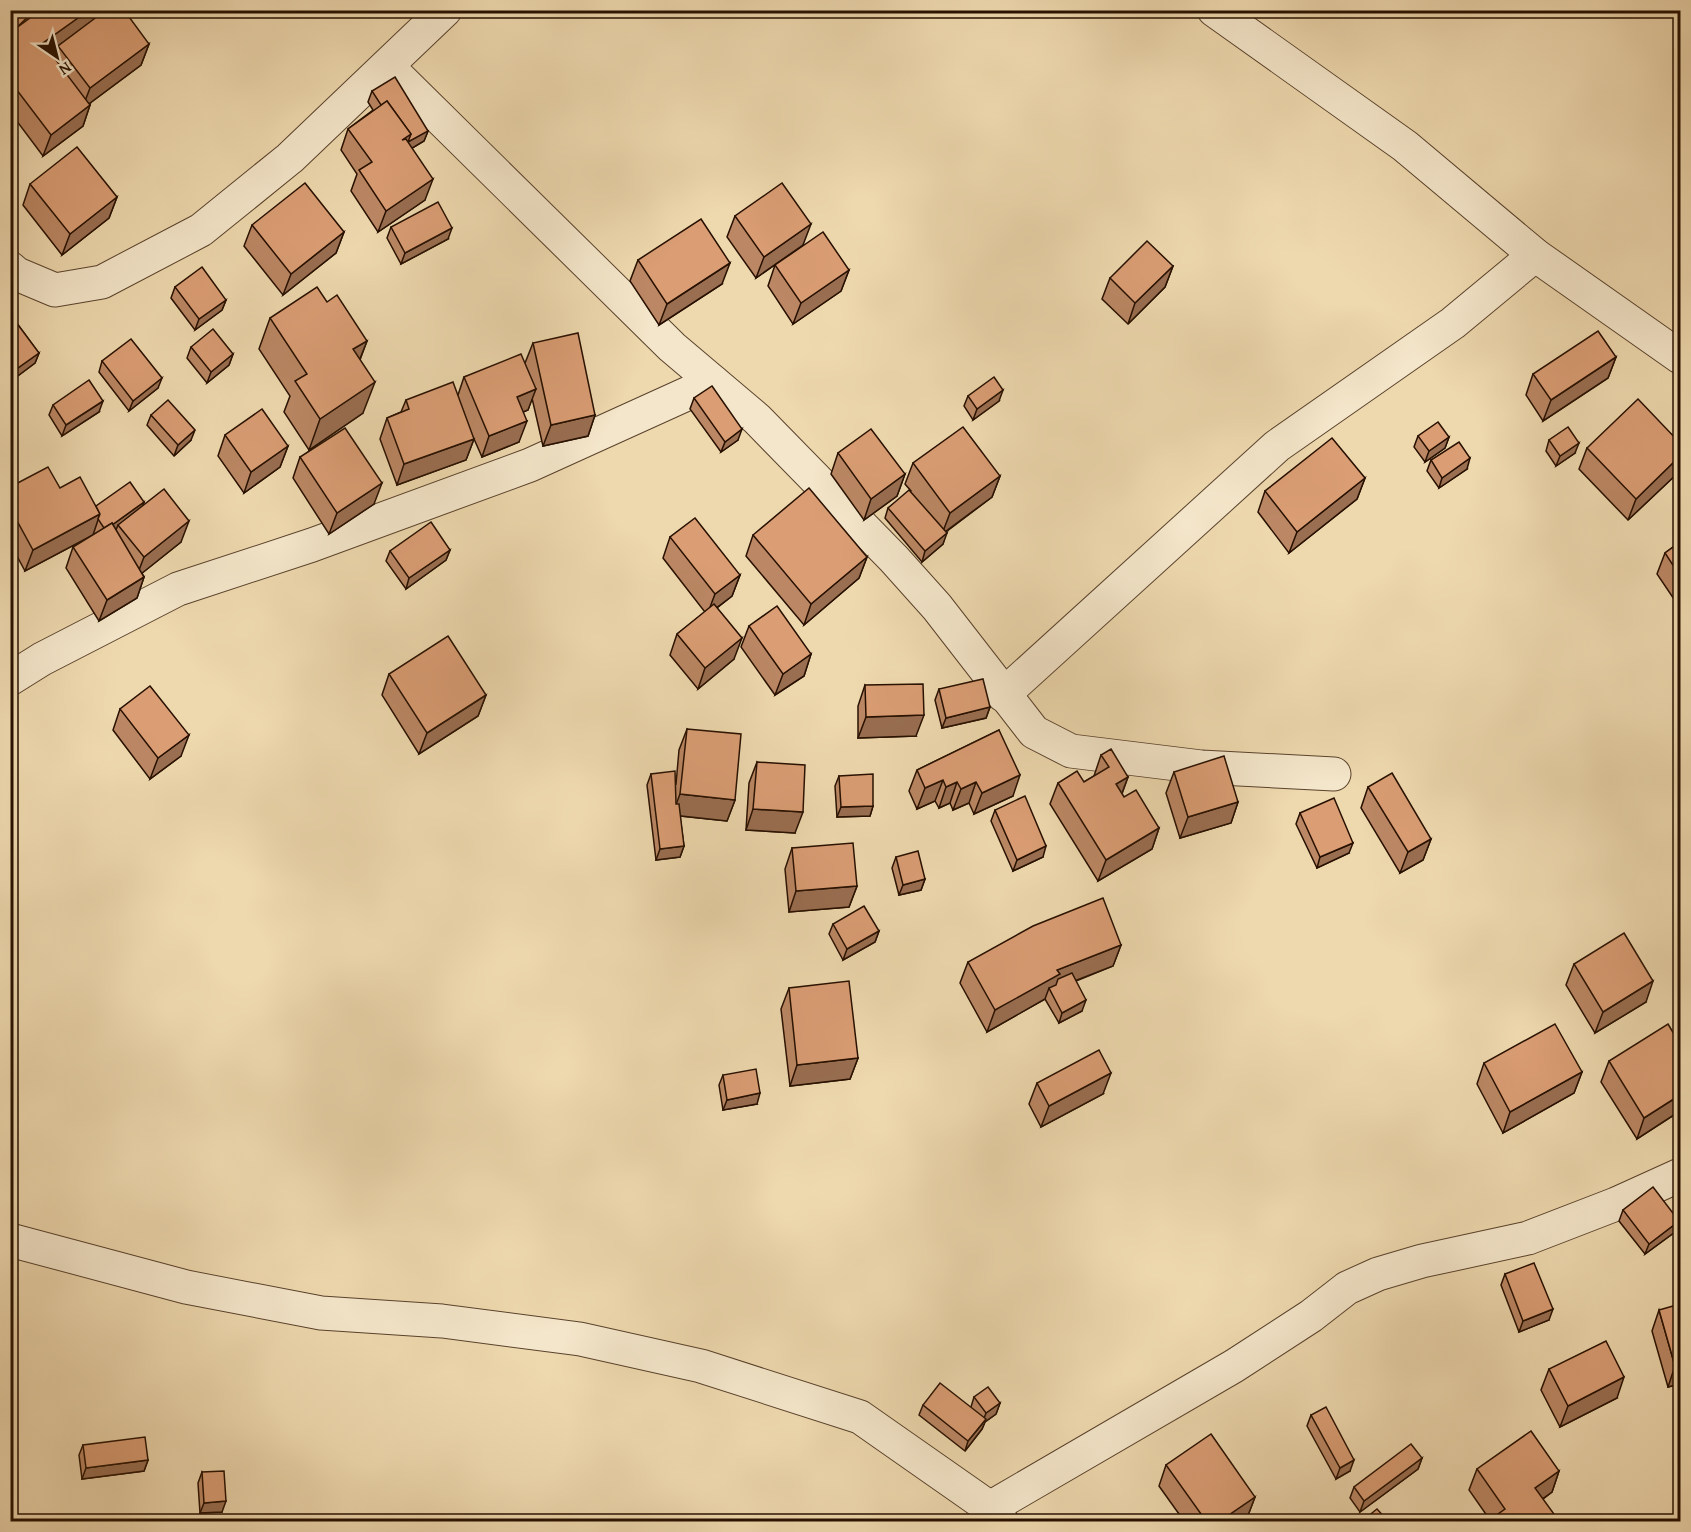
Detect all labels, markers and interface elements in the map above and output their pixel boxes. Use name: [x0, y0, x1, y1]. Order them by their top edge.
north arrow: [27, 27, 87, 87]
text: N: [54, 56, 77, 82]

